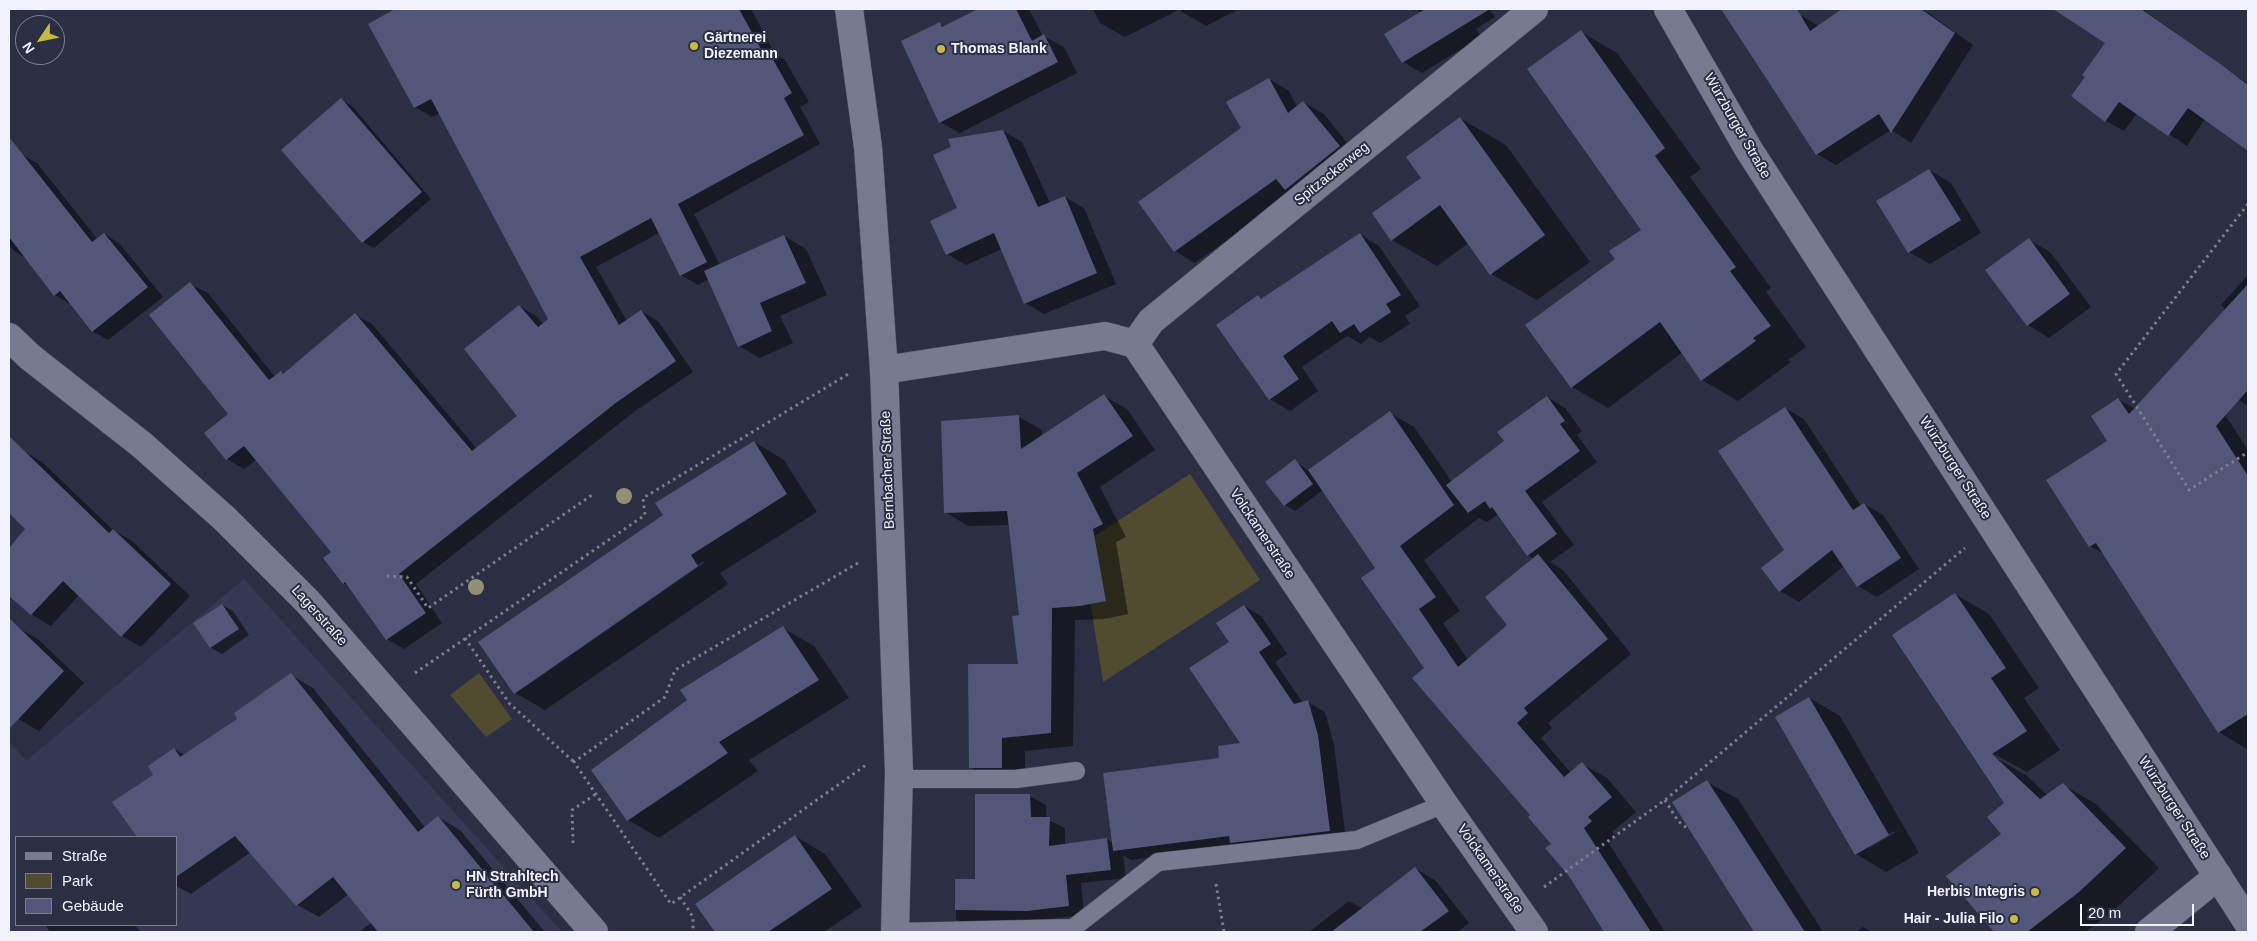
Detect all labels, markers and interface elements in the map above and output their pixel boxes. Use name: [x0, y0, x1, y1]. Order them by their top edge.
north arrow: [15, 15, 65, 65]
place label: Gärtnerei Diezemann: [704, 30, 778, 62]
text: N: [19, 39, 38, 56]
marker: Gärtnerei Diezemann: [688, 40, 700, 52]
place label: Thomas Blank: [951, 41, 1047, 57]
marker: Thomas Blank: [935, 43, 947, 55]
street label: Würzburger Straße: [1700, 70, 1774, 182]
street label: Spitzackerweg: [1291, 139, 1373, 209]
street label: Bernbacher Straße: [878, 411, 898, 529]
street label: Würzburger Straße: [1916, 414, 1994, 522]
street label: Volckamerstraße: [1226, 486, 1298, 582]
street label: Lagerstraße: [288, 582, 350, 650]
street label: Würzburger Straße: [2135, 754, 2213, 862]
street label: Volckamerstraße: [1453, 821, 1527, 917]
legend: [15, 836, 178, 926]
text: Straße: [62, 847, 107, 864]
place label: HN Strahltech Fürth GmbH: [466, 869, 559, 902]
text: Park: [62, 872, 93, 889]
marker: HN Strahltech Fürth GmbH: [450, 879, 462, 891]
place label: Herbis Integris: [1927, 884, 2025, 900]
marker: Herbis Integris: [2029, 886, 2041, 898]
scale bar: [2082, 894, 2196, 926]
text: Gebäude: [62, 897, 124, 914]
text: 20 m: [2088, 904, 2121, 921]
place label: Hair - Julia Filo: [1904, 911, 2004, 927]
marker: Hair - Julia Filo: [2008, 913, 2020, 925]

